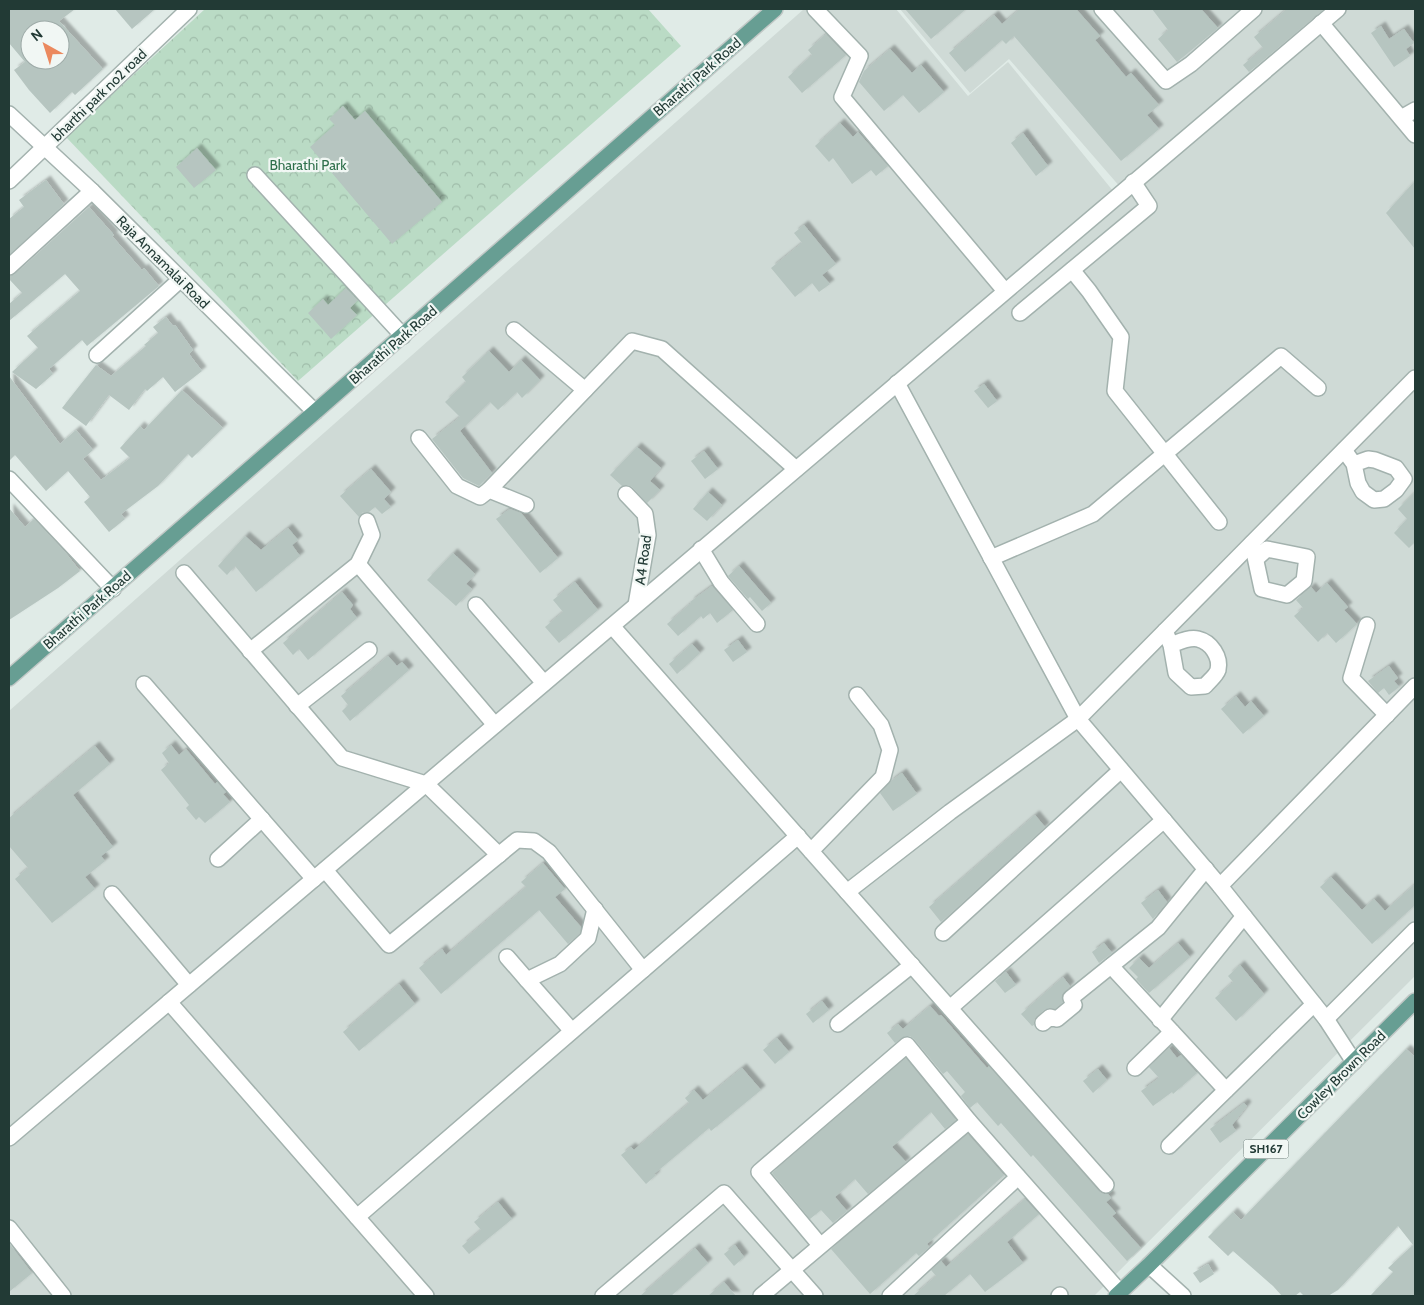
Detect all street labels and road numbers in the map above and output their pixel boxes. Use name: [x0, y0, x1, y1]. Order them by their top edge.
street label: Bharathi Park Road: [649, 34, 745, 120]
street label: bharthi park no2 road: [48, 45, 150, 145]
street label: Raja Annamalai Road: [113, 212, 213, 312]
street label: Bharathi Park Road: [345, 302, 441, 388]
street label: A4 Road: [631, 534, 655, 586]
street label: Bharathi Park Road: [39, 567, 135, 653]
street label: Cowley Brown Road: [1293, 1027, 1389, 1123]
road number: SH167: [1244, 1140, 1288, 1158]

